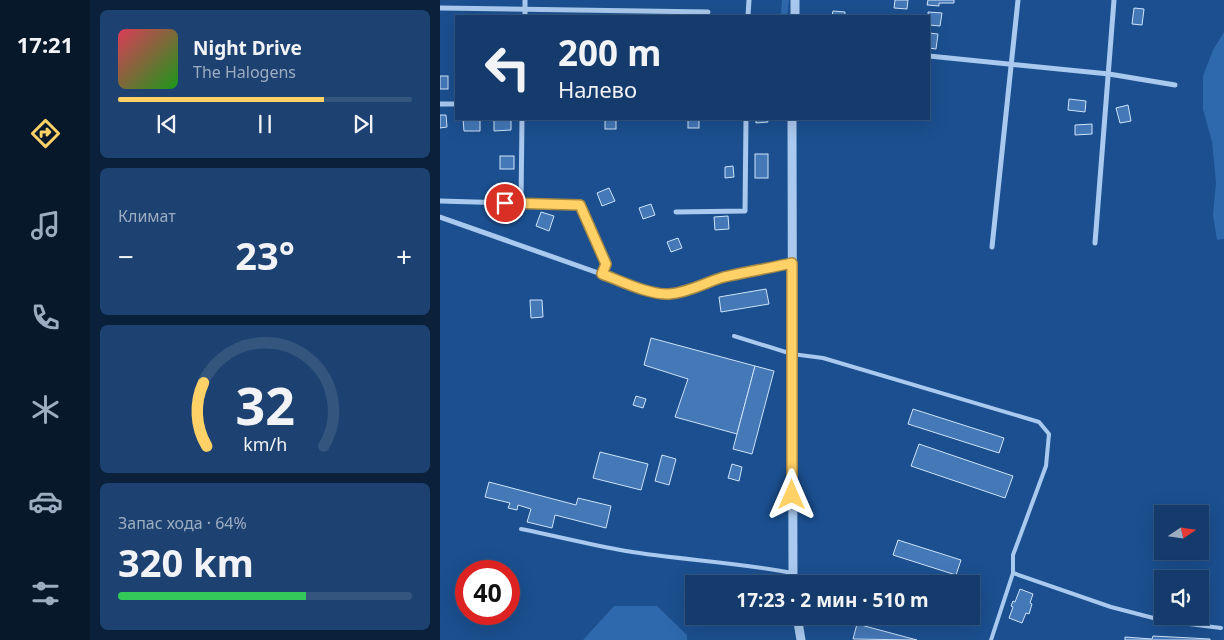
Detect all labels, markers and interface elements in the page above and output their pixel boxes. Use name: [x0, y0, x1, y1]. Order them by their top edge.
text: 17:21: [17, 29, 73, 59]
text: 200 m: [558, 29, 661, 76]
text: Night Drive: [193, 35, 302, 61]
icon: left: [475, 35, 540, 100]
text: The Halogens: [193, 61, 296, 83]
text: Налево: [558, 74, 637, 104]
icon: previous: [153, 110, 181, 138]
icon: pause: [251, 110, 279, 138]
icon: next: [349, 110, 377, 138]
icon: directions: [28, 116, 63, 151]
pin: [484, 182, 526, 224]
icon: arrive: [491, 189, 519, 217]
text: Климат: [118, 205, 176, 227]
icon: music: [28, 208, 63, 243]
text: 23°: [235, 229, 295, 281]
text: −: [118, 237, 134, 275]
text: +: [396, 237, 412, 275]
icon: phone: [28, 300, 63, 335]
text: 32: [235, 369, 295, 440]
icon: climate: [28, 392, 63, 427]
text: km/h: [243, 432, 287, 456]
position arrow: [765, 468, 817, 520]
icon: car: [28, 484, 63, 519]
north arrow: [1154, 505, 1209, 560]
map controls: [1154, 505, 1209, 625]
text: Запас хода · 64%: [118, 512, 247, 534]
text: 320 km: [118, 536, 254, 588]
speed limit sign: 40: [455, 560, 520, 625]
button: sound: [1154, 570, 1209, 625]
icon: filters: [28, 576, 63, 611]
text: 17:23 · 2 мин · 510 m: [736, 587, 929, 613]

